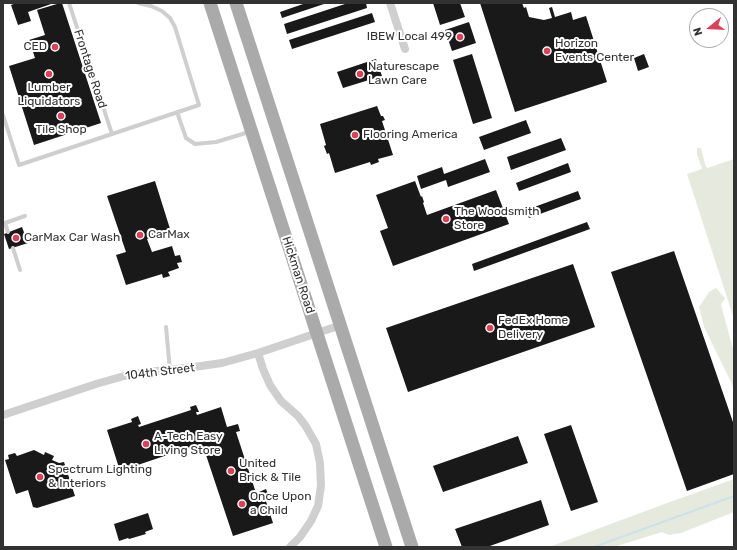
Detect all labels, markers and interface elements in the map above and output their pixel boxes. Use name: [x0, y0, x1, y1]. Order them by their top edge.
north arrow: [689, 8, 729, 48]
text: N: [691, 26, 705, 37]
street label: Frontage Road: [70, 28, 110, 110]
place label: IBEW Local 499: [367, 30, 452, 44]
marker: IBEW Local 499: [455, 32, 465, 42]
place label: Horizon Events Center: [555, 37, 634, 65]
place label: CED: [23, 40, 47, 54]
marker: CED: [50, 42, 60, 52]
marker: Horizon Events Center: [542, 46, 552, 56]
place label: Naturescape Lawn Care: [368, 60, 439, 88]
marker: Lumber Liquidators: [44, 69, 54, 79]
marker: Naturescape Lawn Care: [355, 69, 365, 79]
place label: Lumber Liquidators: [18, 81, 80, 109]
marker: Tile Shop: [56, 111, 66, 121]
place label: Tile Shop: [35, 123, 87, 137]
place label: Flooring America: [363, 128, 458, 142]
marker: Flooring America: [350, 130, 360, 140]
place label: The Woodsmith Store: [454, 205, 540, 233]
marker: The Woodsmith Store: [441, 214, 451, 224]
place label: CarMax: [148, 228, 190, 242]
marker: CarMax: [135, 230, 145, 240]
place label: CarMax Car Wash: [24, 231, 120, 245]
marker: CarMax Car Wash: [11, 233, 21, 243]
street label: Hickman Road: [279, 235, 317, 315]
place label: FedEx Home Delivery: [498, 314, 568, 342]
marker: FedEx Home Delivery: [485, 323, 495, 333]
street label: 104th Street: [124, 361, 196, 383]
place label: A-Tech Easy Living Store: [154, 430, 223, 458]
marker: A-Tech Easy Living Store: [141, 439, 151, 449]
place label: United Brick & Tile: [239, 457, 301, 485]
place label: Spectrum Lighting & Interiors: [48, 463, 152, 491]
marker: United Brick & Tile: [226, 466, 236, 476]
marker: Spectrum Lighting & Interiors: [35, 472, 45, 482]
place label: Once Upon a Child: [250, 490, 311, 518]
marker: Once Upon a Child: [237, 499, 247, 509]

